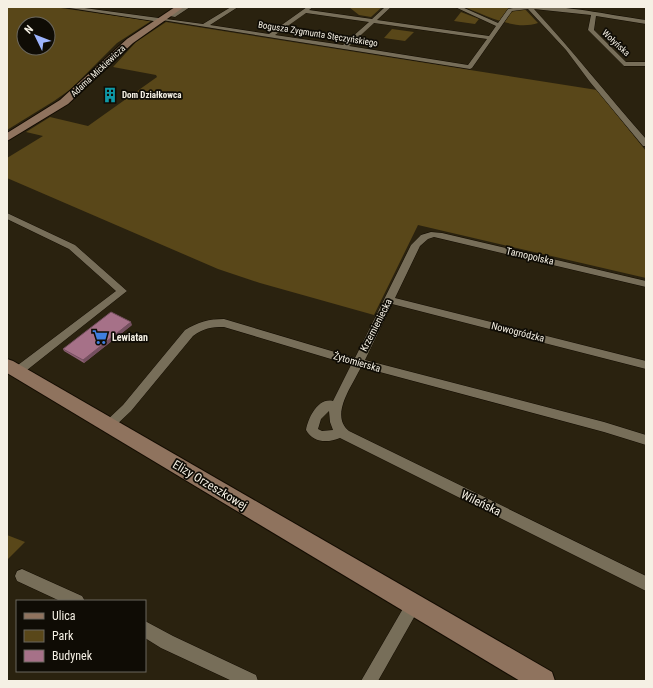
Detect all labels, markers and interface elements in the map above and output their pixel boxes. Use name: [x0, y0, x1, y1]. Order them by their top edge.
north arrow: [16, 16, 56, 56]
street label: Bogusza Zygmunta Stęczyńskiego: [257, 20, 379, 48]
text: N: [22, 22, 36, 36]
street label: Wołyńska: [600, 28, 632, 58]
street label: Adama Mickiewicza: [69, 43, 127, 99]
building icon: Dom Działkowca: [101, 86, 119, 104]
place label: Dom Działkowca: [122, 90, 181, 100]
street label: Tarnopolska: [505, 245, 555, 267]
street label: Krzemieniecka: [358, 297, 394, 353]
street label: Nowogródzka: [490, 320, 546, 344]
supermarket icon: Lewiatan: [91, 328, 109, 346]
place label: Lewiatan: [112, 332, 148, 343]
street label: Żytomierska: [332, 349, 382, 374]
street label: Elizy Orzeszkowej: [170, 457, 250, 513]
street label: Wileńska: [459, 487, 503, 519]
legend: [16, 600, 146, 672]
text: Ulica: [52, 609, 76, 623]
text: Park: [52, 629, 74, 643]
text: Budynek: [52, 649, 93, 663]

